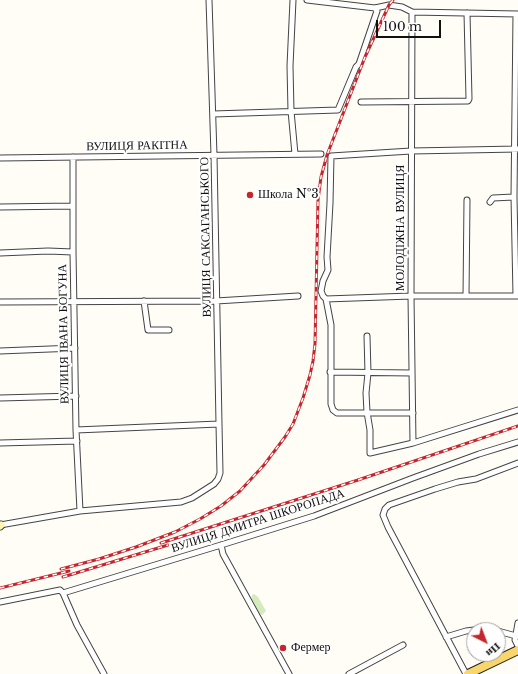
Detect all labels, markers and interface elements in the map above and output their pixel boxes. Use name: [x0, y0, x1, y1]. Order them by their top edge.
scale bar: [378, 12, 443, 38]
text: 100 m: [383, 19, 422, 34]
street label: ВУЛИЦЯ РАКІТНА: [86, 138, 188, 154]
street label: ВУЛИЦЯ САКСАГАНСЬКОГО: [197, 157, 215, 317]
street label: МОЛОДІЖНА ВУЛИЦЯ: [394, 165, 408, 291]
place label: Школа №3: [258, 188, 319, 202]
marker: Школа №3: [245, 190, 255, 200]
street label: ВУЛИЦЯ ІВАНА БОГУНА: [56, 264, 72, 404]
street label: ВУЛИЦЯ ДМИТРА ШКОРОПАДА: [170, 486, 346, 556]
north arrow: [466, 622, 506, 662]
text: Пн: [483, 640, 504, 660]
place label: Фермер: [291, 641, 331, 655]
marker: Фермер: [278, 643, 288, 653]

